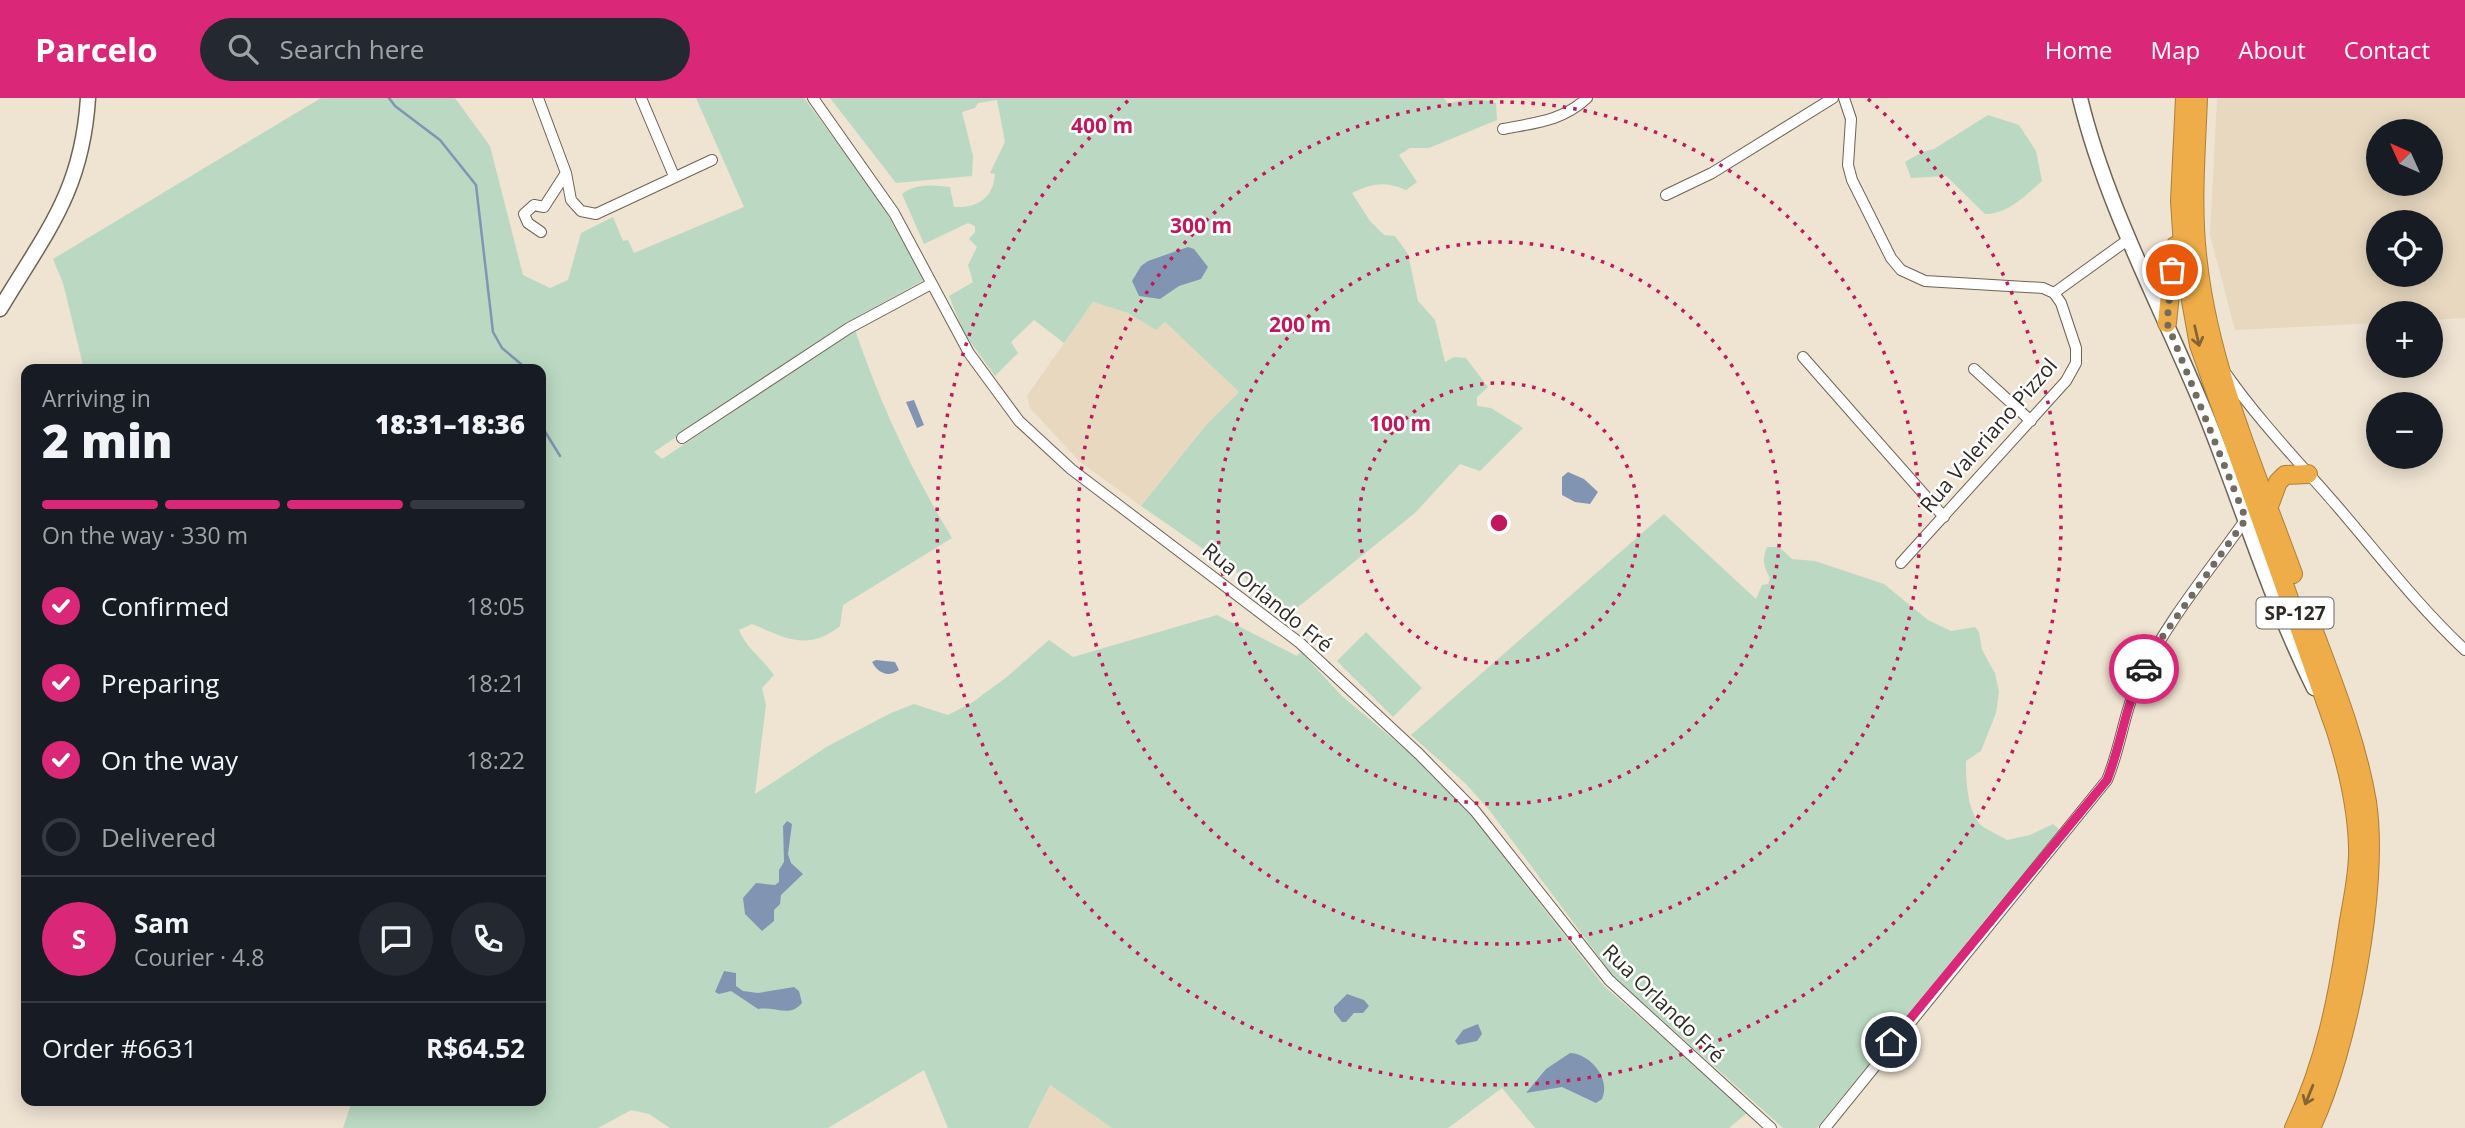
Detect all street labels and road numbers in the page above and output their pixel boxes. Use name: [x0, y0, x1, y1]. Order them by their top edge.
street label: Rua Valeriano Pizzol: [1913, 352, 2063, 518]
street label: Rua Orlando Fré: [1197, 536, 1339, 658]
road number: SP-127: [2256, 598, 2334, 628]
street label: Rua Orlando Fré: [1597, 937, 1731, 1069]

